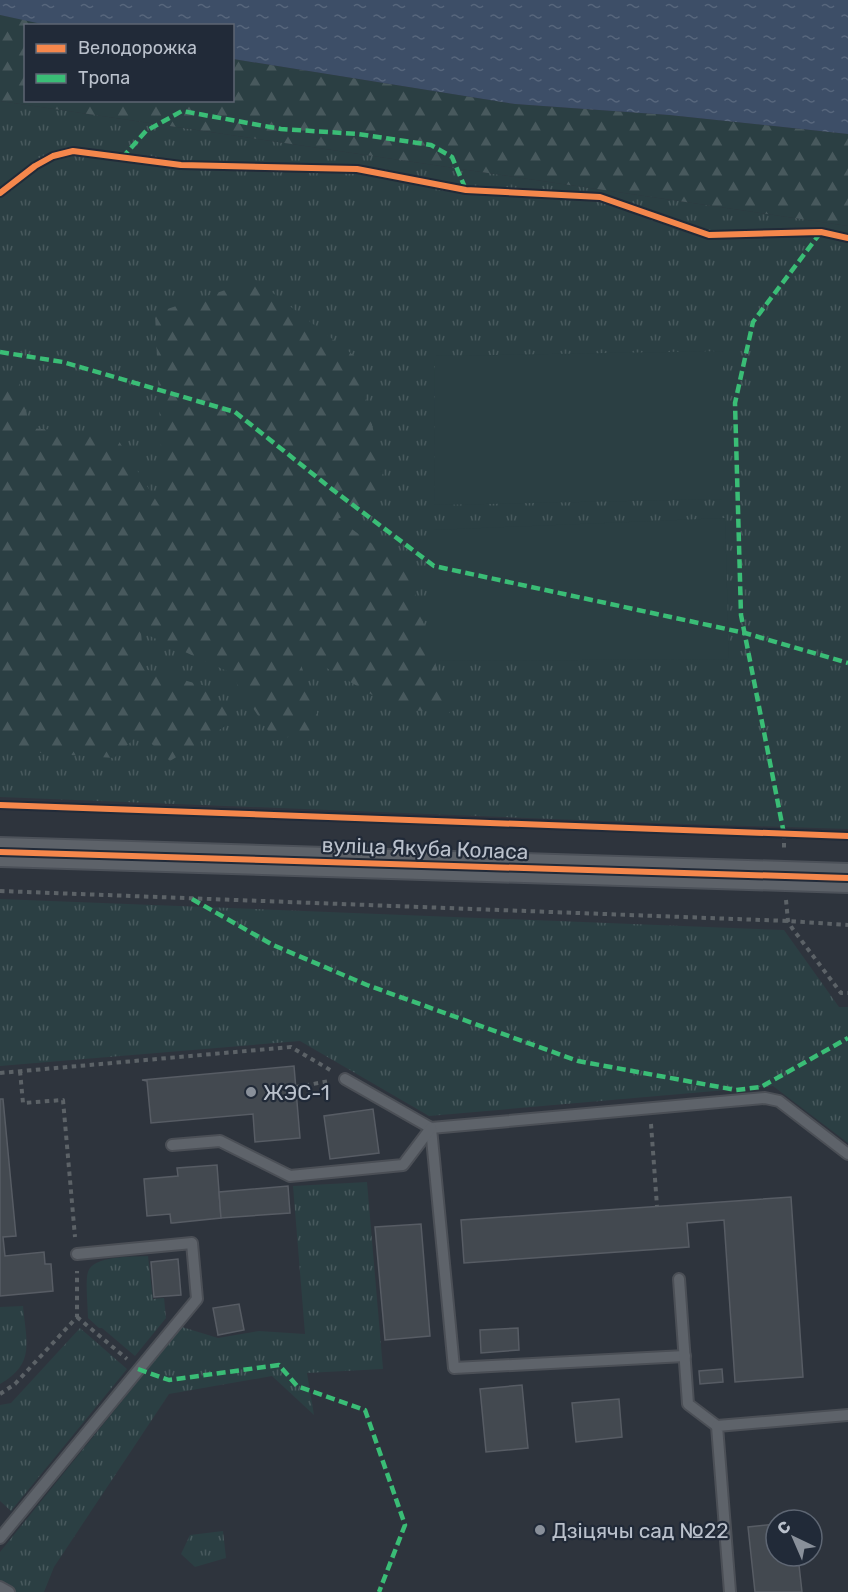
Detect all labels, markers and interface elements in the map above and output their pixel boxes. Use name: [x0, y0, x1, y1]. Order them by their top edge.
legend: [24, 24, 234, 102]
text: Велодорожка: [78, 37, 197, 59]
text: Тропа: [78, 67, 130, 89]
street label: вуліца Якуба Коласа: [321, 832, 529, 864]
place label: ЖЭС-1: [263, 1080, 330, 1105]
marker: ЖЭС-1: [244, 1085, 258, 1099]
north arrow: [764, 1508, 824, 1568]
text: С: [773, 1517, 795, 1538]
place label: Дзіцячы сад №22: [552, 1518, 729, 1543]
marker: Дзіцячы сад №22: [533, 1523, 547, 1537]

